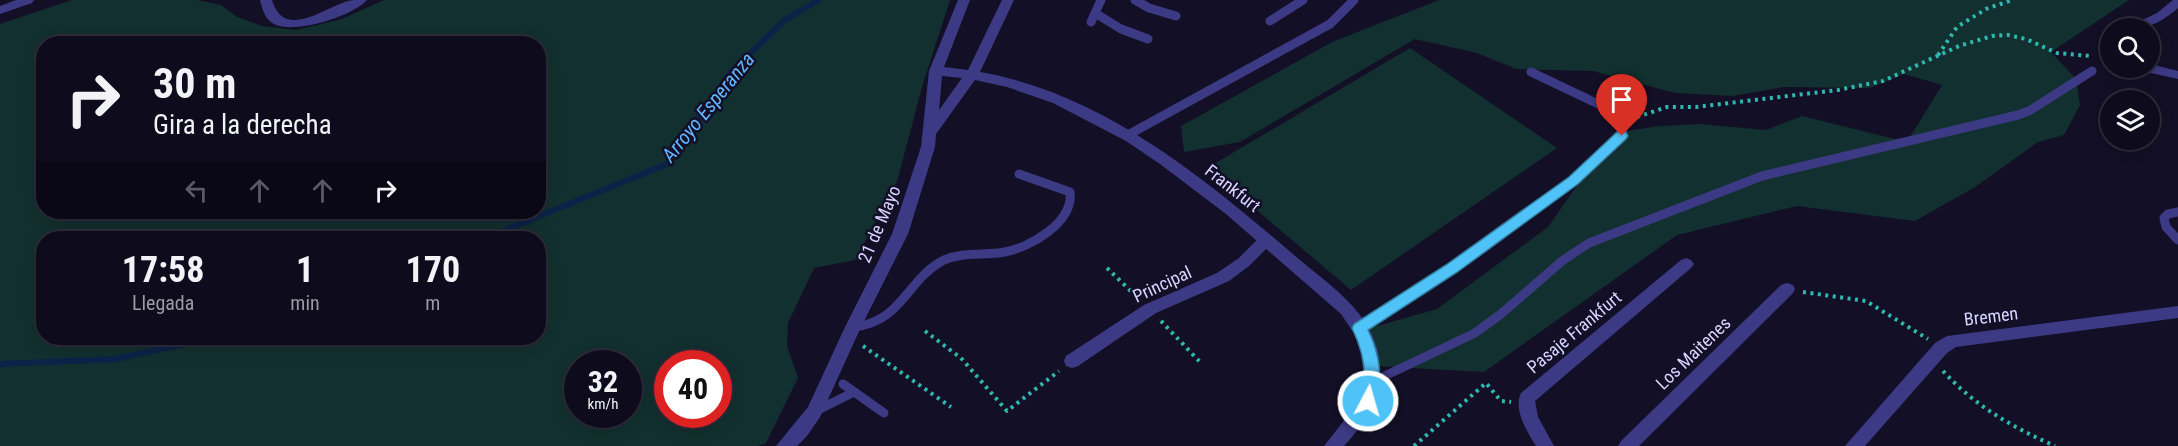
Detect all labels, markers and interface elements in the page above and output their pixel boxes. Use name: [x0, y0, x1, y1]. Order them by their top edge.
map controls: [2100, 18, 2160, 150]
button: search: [2100, 18, 2160, 78]
water label: Arroyo Esperanza: [656, 47, 759, 167]
text: 30 m: [153, 59, 236, 108]
icon: right: [54, 60, 132, 138]
pin: [1596, 74, 1647, 136]
icon: arrive: [1605, 83, 1638, 116]
button: layers: [2100, 90, 2160, 150]
text: Gira a la derecha: [153, 109, 332, 141]
street label: Frankfurt: [1201, 160, 1265, 216]
icon: left: [180, 174, 213, 207]
icon: ahead: [243, 174, 276, 207]
icon: ahead: [306, 174, 339, 207]
icon: right: [369, 174, 402, 207]
street label: 21 de Mayo: [853, 182, 905, 266]
text: 17:58: [122, 249, 204, 291]
text: 1: [296, 249, 314, 291]
text: 170: [406, 249, 460, 291]
street label: Principal: [1129, 261, 1195, 307]
street label: Pasaje Frankfurt: [1523, 286, 1625, 378]
text: Llegada: [132, 291, 194, 315]
text: min: [290, 291, 320, 315]
text: m: [425, 291, 440, 315]
street label: Bremen: [1963, 302, 2019, 330]
street label: Los Maitenes: [1651, 312, 1735, 394]
speed limit sign: 40: [654, 350, 732, 428]
text: 32: [588, 364, 618, 399]
position arrow: [1336, 369, 1400, 433]
text: km/h: [588, 395, 618, 413]

